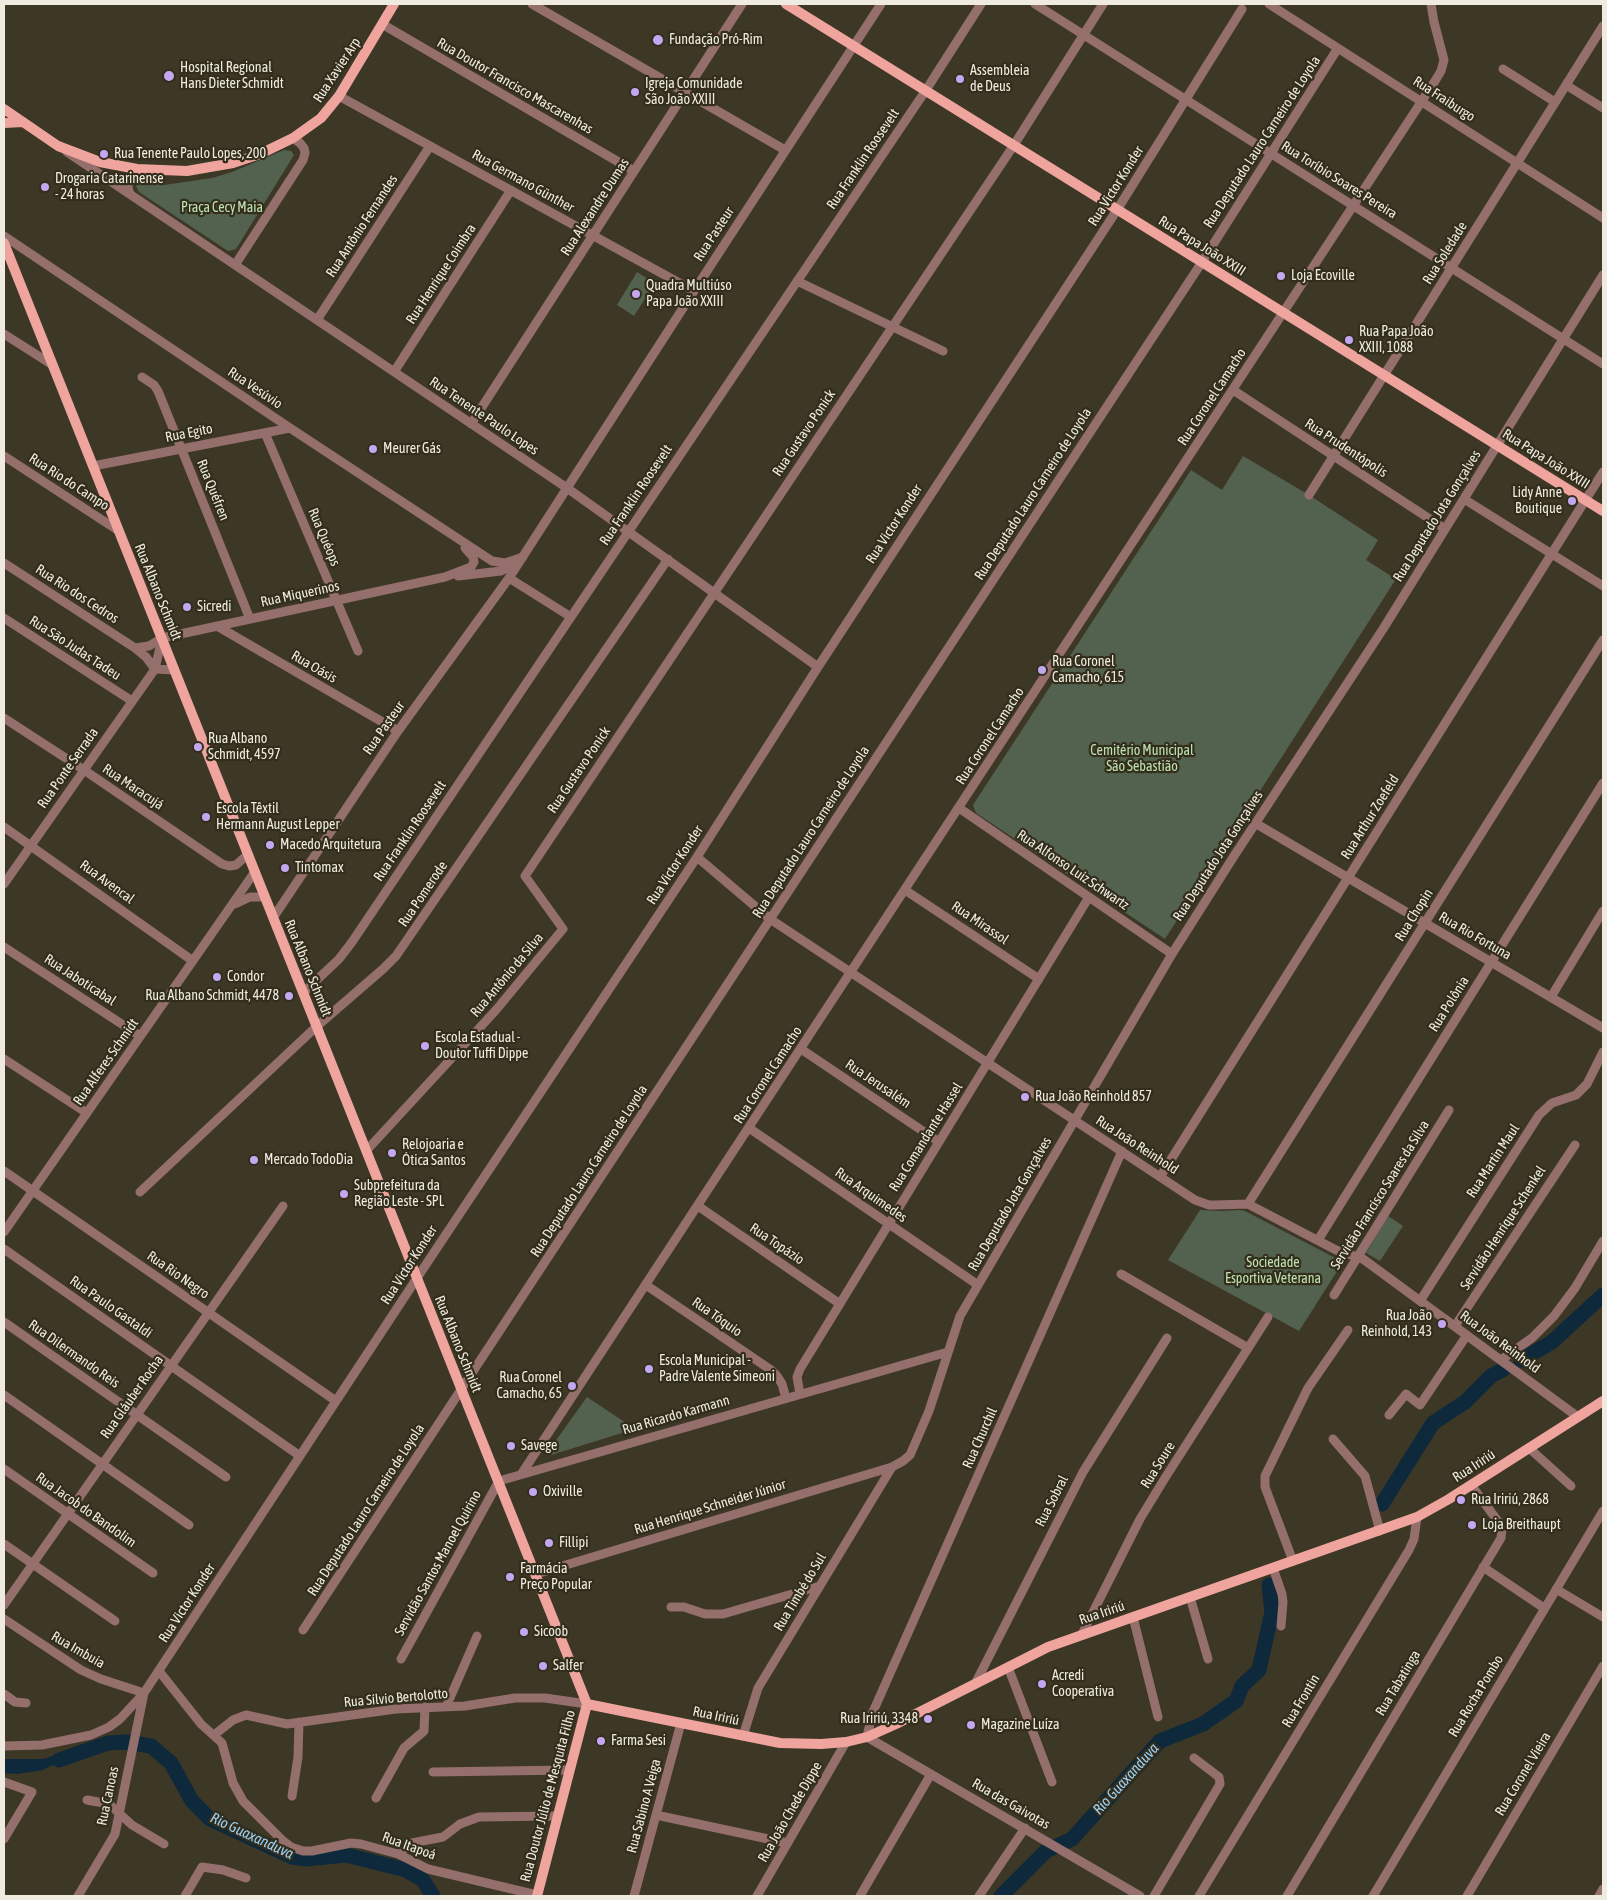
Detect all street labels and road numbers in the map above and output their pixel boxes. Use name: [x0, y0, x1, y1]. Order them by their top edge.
street label: Rua Xavier Arp: [310, 34, 364, 106]
street label: Rua Doutor Francisco Mascarenhas: [434, 34, 596, 138]
street label: Rua Deputado Lauro Carneiro de Loyola: [1200, 53, 1324, 231]
street label: Rua Fraiburgo: [1410, 73, 1478, 125]
street label: Rua Franklin Roosevelt: [823, 106, 903, 212]
street label: Rua Toríbio Soares Pereira: [1278, 138, 1400, 222]
street label: Rua Victor Konder: [1085, 143, 1147, 229]
street label: Rua Germano Günther: [469, 146, 577, 216]
street label: Rua Alexandre Dumas: [557, 155, 633, 259]
street label: Rua Antônio Fernandes: [323, 172, 401, 280]
street label: Rua Pasteur: [690, 204, 738, 264]
street label: Rua Papa João XXIII: [1155, 212, 1249, 280]
street label: Rua Soledade: [1419, 219, 1471, 287]
street label: Rua Henrique Coimbra: [402, 221, 480, 327]
street label: Rua Coronel Camacho: [1174, 345, 1250, 449]
street label: Rua Vesúvio: [224, 364, 286, 412]
street label: Rua Tenente Paulo Lopes: [426, 373, 542, 459]
street label: Rua Gustavo Ponick: [769, 387, 839, 479]
street label: Rua Deputado Lauro Carneiro de Loyola: [971, 405, 1095, 583]
street label: Rua Prudentópolis: [1301, 415, 1391, 481]
street label: Rua Egito: [164, 420, 214, 446]
street label: Rua Papa João XXIII: [1499, 425, 1593, 493]
street label: Rua Franklin Roosevelt: [596, 442, 676, 548]
street label: Rua Deputado Jota Gonçalves: [1390, 447, 1484, 585]
street label: Rua Rio do Campo: [26, 450, 112, 514]
street label: Rua Quéfren: [193, 457, 233, 523]
street label: Rua Victor Konder: [862, 481, 926, 567]
street label: Rua Quéops: [304, 505, 344, 569]
street label: Rua Albano Schmidt: [131, 541, 185, 643]
street label: Rua Rio dos Cedros: [32, 561, 122, 627]
street label: Rua Miquerinos: [259, 577, 341, 611]
street label: Rua São Judas Tadeu: [26, 612, 124, 684]
street label: Rua Oásis: [288, 647, 340, 687]
street label: Rua Coronel Camacho: [952, 684, 1028, 788]
street label: Rua Pasteur: [360, 698, 408, 758]
street label: Rua Gustavo Ponick: [544, 724, 614, 816]
street label: Rua Ponte Serrada: [34, 725, 102, 811]
street label: Rua Deputado Lauro Carneiro de Loyola: [749, 743, 873, 921]
street label: Rua Maracujá: [99, 760, 167, 814]
street label: Rua Arthur Zoefeld: [1337, 772, 1403, 862]
street label: Rua Franklin Roosevelt: [370, 778, 450, 884]
street label: Rua Deputado Jota Gonçalves: [1170, 788, 1266, 924]
street label: Rua Victor Konder: [643, 822, 707, 908]
street label: Rua Alfonso Luiz Schwartz: [1014, 826, 1132, 914]
street label: Rua Avencal: [76, 857, 138, 907]
street label: Rua Pomerode: [395, 858, 451, 930]
street label: Rua Chopin: [1391, 886, 1437, 944]
street label: Rua Mirassol: [948, 898, 1012, 948]
street label: Rua Rio Fortuna: [1436, 908, 1514, 964]
street label: Rua Albano Schmidt: [281, 917, 335, 1019]
street label: Rua Antônio da Silva: [467, 930, 547, 1020]
street label: Rua Jaboticabal: [41, 951, 119, 1009]
street label: Rua Polônia: [1425, 973, 1473, 1035]
street label: Rua Alferes Schmidt: [70, 1015, 142, 1109]
street label: Rua Coronel Camacho: [730, 1023, 806, 1127]
street label: Rua Jerusalém: [842, 1056, 914, 1112]
street label: Rua Comandante Hassel: [886, 1079, 966, 1195]
street label: Rua Deputado Lauro Carneiro de Loyola: [527, 1082, 651, 1260]
street label: Rua João Reinhold: [1093, 1112, 1181, 1178]
street label: Servidão Francisco Soares da Silva: [1327, 1117, 1433, 1273]
street label: Rua Martin Maul: [1463, 1121, 1523, 1201]
street label: Rua Deputado Jota Gonçalves: [965, 1134, 1055, 1274]
street label: Servidão Henrique Schenkel: [1457, 1163, 1549, 1293]
street label: Rua Arquimedes: [832, 1164, 910, 1226]
street label: Rua Topázio: [747, 1220, 807, 1268]
street label: Rua Victor Konder: [377, 1222, 441, 1308]
street label: Rua Rio Negro: [144, 1247, 212, 1303]
street label: Rua Paulo Gastaldi: [66, 1272, 156, 1342]
street label: Rua Albano Schmidt: [431, 1293, 485, 1395]
street label: Rua Tóquio: [689, 1294, 745, 1340]
street label: Rua João Reinhold: [1457, 1307, 1543, 1377]
street label: Rua Dilermando Reis: [25, 1316, 123, 1392]
street label: Rua Gláuber Rocha: [97, 1352, 167, 1442]
street label: Rua Ricardo Karmann: [620, 1392, 732, 1438]
street label: Rua Churchil: [959, 1405, 1001, 1471]
street label: Rua Deputado Lauro Carneiro de Loyola: [304, 1421, 428, 1599]
street label: Rua Soure: [1137, 1439, 1179, 1491]
street label: Rua Iririú: [1450, 1446, 1498, 1486]
street label: Rua Jacob do Bandolim: [33, 1469, 139, 1551]
street label: Rua Sobral: [1032, 1473, 1072, 1529]
street label: Rua Henrique Schneider Júnior: [632, 1476, 788, 1538]
street label: Servidão Santos Manoel Quirino: [391, 1487, 485, 1639]
street label: Rua Timbé do Sul: [770, 1550, 830, 1634]
street label: Rua Victor Konder: [155, 1560, 219, 1646]
street label: Rua Iririú: [1077, 1597, 1127, 1629]
street label: Rua Imbuia: [48, 1628, 108, 1672]
street label: Rua Tabatinga: [1372, 1647, 1424, 1719]
street label: Rua Rocha Pombo: [1445, 1652, 1507, 1740]
street label: Rua Frontin: [1279, 1671, 1323, 1731]
street label: Rua Sílvio Bertolotto: [343, 1685, 449, 1711]
street label: Rua Iririú: [691, 1703, 741, 1729]
street label: Rua Doutor Júlio de Mesquita Filho: [517, 1708, 579, 1884]
street label: Rua Coronel Vieira: [1491, 1729, 1555, 1819]
street label: Rua Sabino A Veiga: [623, 1757, 665, 1855]
street label: Rua João Chede Dippe: [754, 1759, 826, 1865]
street label: Rua Canoas: [94, 1765, 122, 1827]
street label: Rua das Gaivotas: [969, 1775, 1053, 1833]
street label: Rua Itapoá: [380, 1829, 438, 1863]

